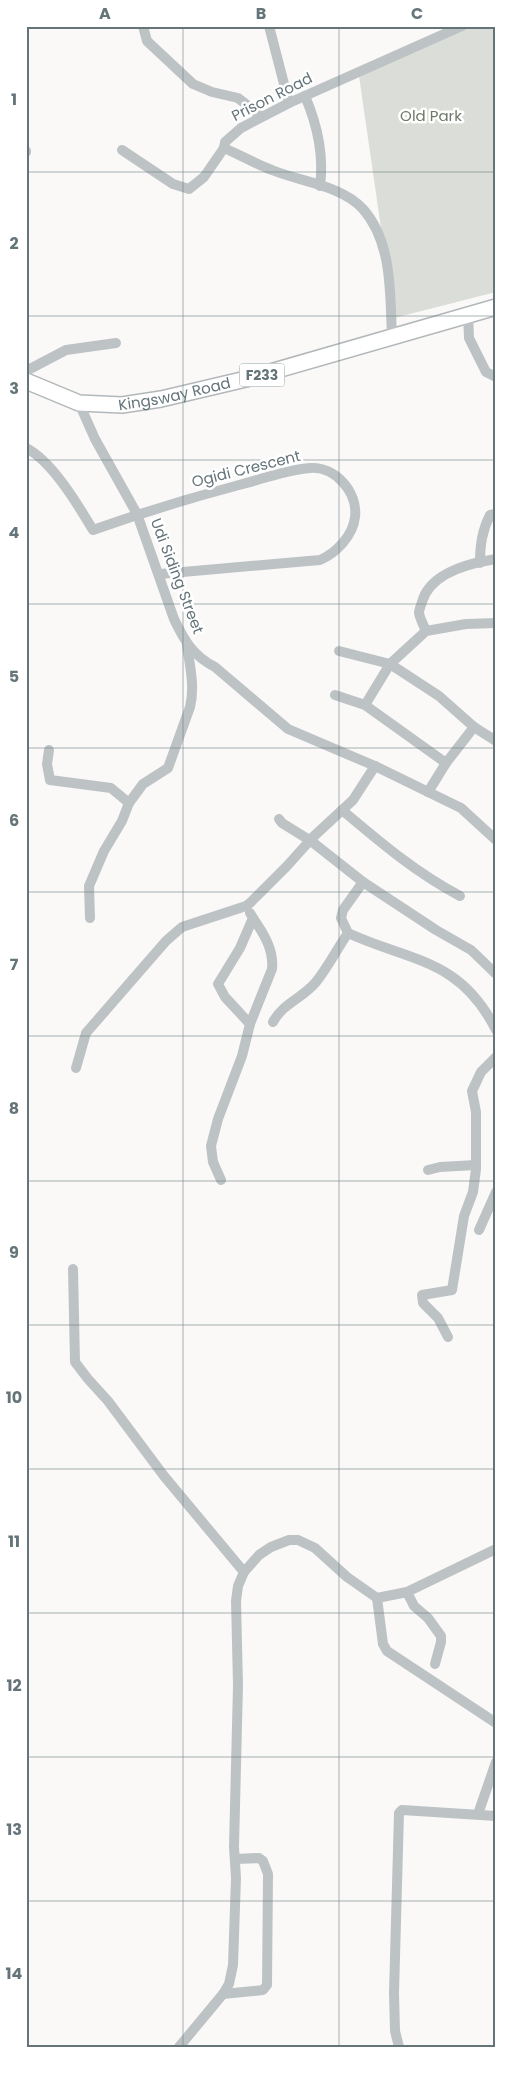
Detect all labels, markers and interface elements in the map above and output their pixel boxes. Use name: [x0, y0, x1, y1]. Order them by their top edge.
text: A: [99, 2, 111, 25]
text: B: [256, 2, 266, 25]
text: C: [411, 2, 423, 25]
street label: Prison Road: [228, 67, 316, 126]
text: 1: [11, 88, 17, 111]
park label: Old Park: [400, 105, 462, 126]
text: 2: [9, 232, 19, 255]
road number: F233: [240, 364, 284, 386]
street label: Kingsway Road: [117, 372, 233, 415]
text: 3: [9, 377, 19, 400]
street label: Ogidi Crescent: [189, 445, 302, 492]
street label: Udi Siding Street: [146, 515, 209, 637]
text: 4: [9, 521, 20, 544]
text: 5: [9, 665, 19, 688]
text: 6: [9, 809, 19, 832]
text: 7: [10, 953, 19, 976]
text: 8: [9, 1097, 19, 1120]
text: 9: [9, 1241, 19, 1264]
text: 10: [6, 1386, 22, 1409]
text: 11: [8, 1530, 20, 1553]
text: 12: [6, 1674, 22, 1697]
text: 13: [6, 1818, 22, 1841]
text: 14: [6, 1962, 23, 1985]

